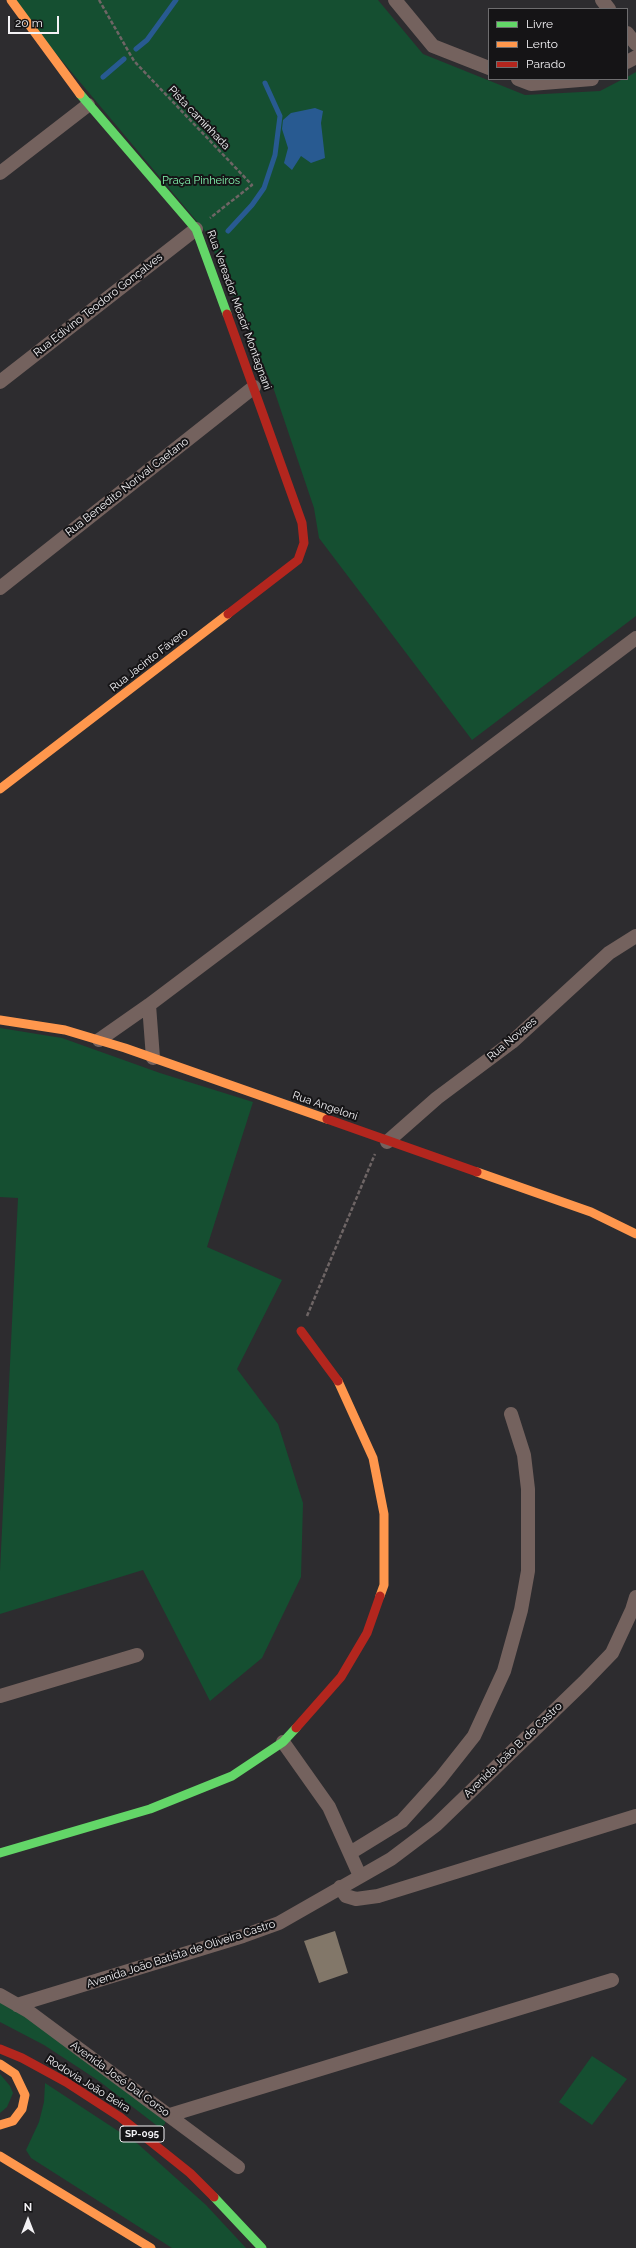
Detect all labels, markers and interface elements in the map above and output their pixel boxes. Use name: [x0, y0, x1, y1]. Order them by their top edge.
scale bar: [10, 8, 61, 34]
legend: [488, 8, 628, 80]
text: 20 m: [15, 16, 43, 30]
text: Livre: [526, 17, 553, 31]
text: Lento: [526, 37, 558, 51]
text: Parado: [526, 57, 565, 71]
street label: Pista caminhada: [165, 83, 233, 153]
park label: Praça Pinheiros: [162, 174, 240, 188]
street label: Rua Vereador Moacir Montagnani: [204, 228, 274, 392]
street label: Rua Edivino Teodoro Gonçalves: [31, 250, 165, 360]
street label: Rua Benedito Norival Caetano: [63, 435, 191, 539]
street label: Rua Jacinto Fávero: [107, 625, 191, 695]
street label: Rua Novaes: [485, 1014, 539, 1064]
street label: Rua Angeloni: [291, 1089, 359, 1123]
street label: Avenida João B. de Castro: [461, 1699, 565, 1801]
street label: Avenida João Batista de Oliveira Castro: [85, 1917, 277, 1991]
street label: Avenida José Dal Corso: [68, 2039, 172, 2119]
street label: Rodovia João Beira: [43, 2053, 133, 2115]
road number: SP-095: [120, 2126, 164, 2142]
north arrow: [8, 2200, 48, 2240]
text: N: [24, 2201, 32, 2214]

